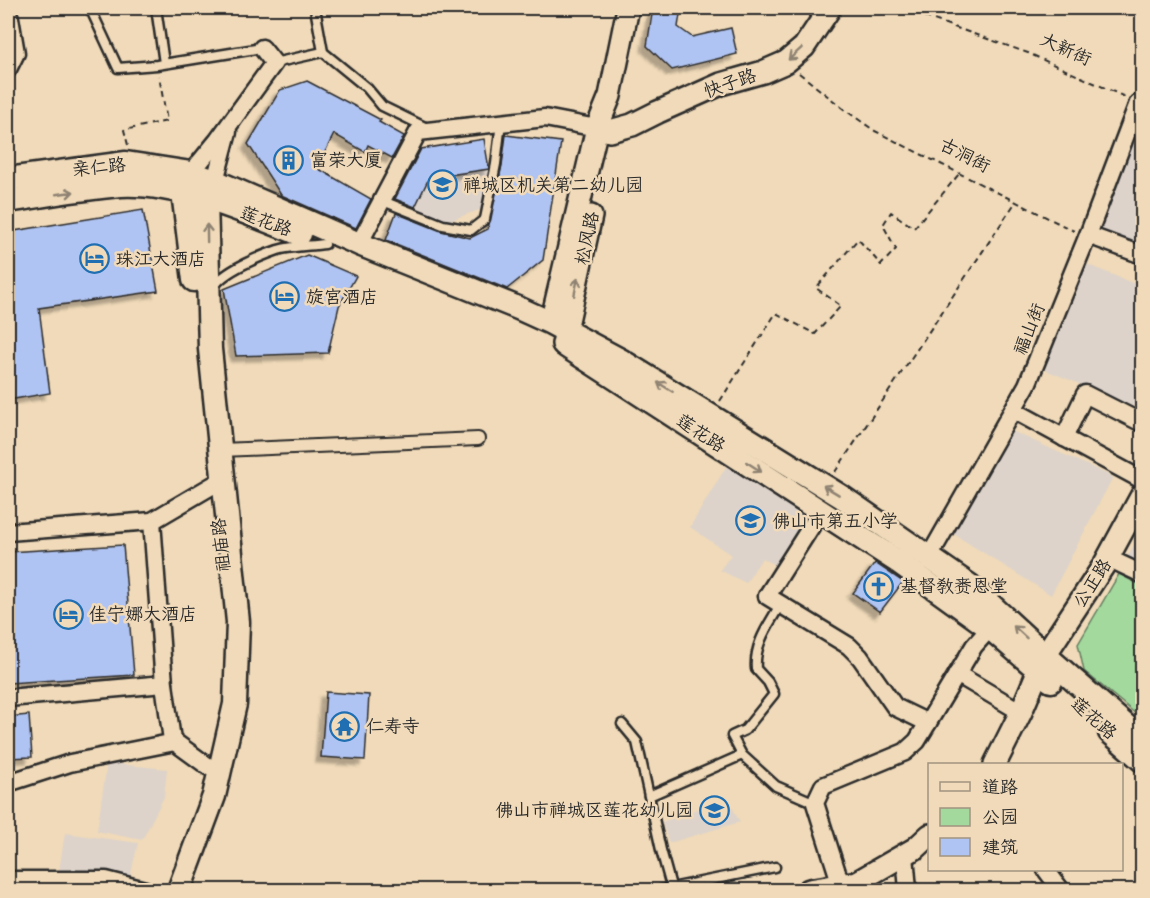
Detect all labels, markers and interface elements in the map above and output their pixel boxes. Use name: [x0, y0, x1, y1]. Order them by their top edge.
street label: 大新街: [1037, 29, 1095, 70]
one-way arrow: [788, 47, 803, 61]
street label: 快子路: [701, 65, 759, 102]
street label: 古洞街: [936, 134, 994, 177]
building icon: 富荣大厦: [273, 144, 305, 176]
place label: 富荣大厦: [310, 150, 382, 171]
street label: 亲仁路: [71, 154, 127, 181]
school or university icon: 禅城区机关第二幼儿园: [426, 169, 458, 201]
place label: 禅城区机关第二幼儿园: [463, 175, 643, 196]
one-way arrow: [55, 187, 75, 198]
street label: 莲花路: [237, 202, 295, 241]
street label: 松风路: [572, 210, 603, 267]
one-way arrow: [201, 224, 213, 244]
hotel icon: 珠江大酒店: [79, 243, 111, 275]
place label: 珠江大酒店: [116, 249, 206, 270]
one-way arrow: [571, 278, 582, 297]
hotel icon: 旋宫酒店: [269, 281, 301, 313]
place label: 旋宫酒店: [306, 287, 378, 308]
street label: 福山街: [1010, 300, 1049, 358]
one-way arrow: [657, 381, 674, 393]
street label: 莲花路: [672, 410, 729, 457]
one-way arrow: [745, 461, 761, 473]
one-way arrow: [823, 483, 840, 495]
school or university icon: 佛山市第五小学: [735, 505, 767, 537]
place label: 佛山市第五小学: [772, 511, 898, 532]
street label: 祖庙路: [208, 517, 235, 573]
street label: 公正路: [1069, 555, 1116, 612]
church icon: 基督教赉恩堂: [863, 570, 895, 602]
place label: 基督教赉恩堂: [900, 576, 1008, 597]
hotel icon: 佳宁娜大酒店: [52, 598, 84, 630]
place label: 佳宁娜大酒店: [89, 604, 197, 625]
one-way arrow: [1012, 625, 1027, 639]
street label: 莲花路: [1066, 693, 1121, 744]
temple icon: 仁寿寺: [329, 710, 361, 742]
place label: 仁寿寺: [366, 716, 420, 737]
legend: [928, 763, 1123, 871]
text: 道路: [982, 777, 1018, 798]
school or university icon: 佛山市禅城区莲花幼儿园: [698, 794, 730, 826]
place label: 佛山市禅城区莲花幼儿园: [495, 800, 693, 821]
text: 公园: [982, 807, 1018, 828]
text: 建筑: [982, 837, 1018, 858]

